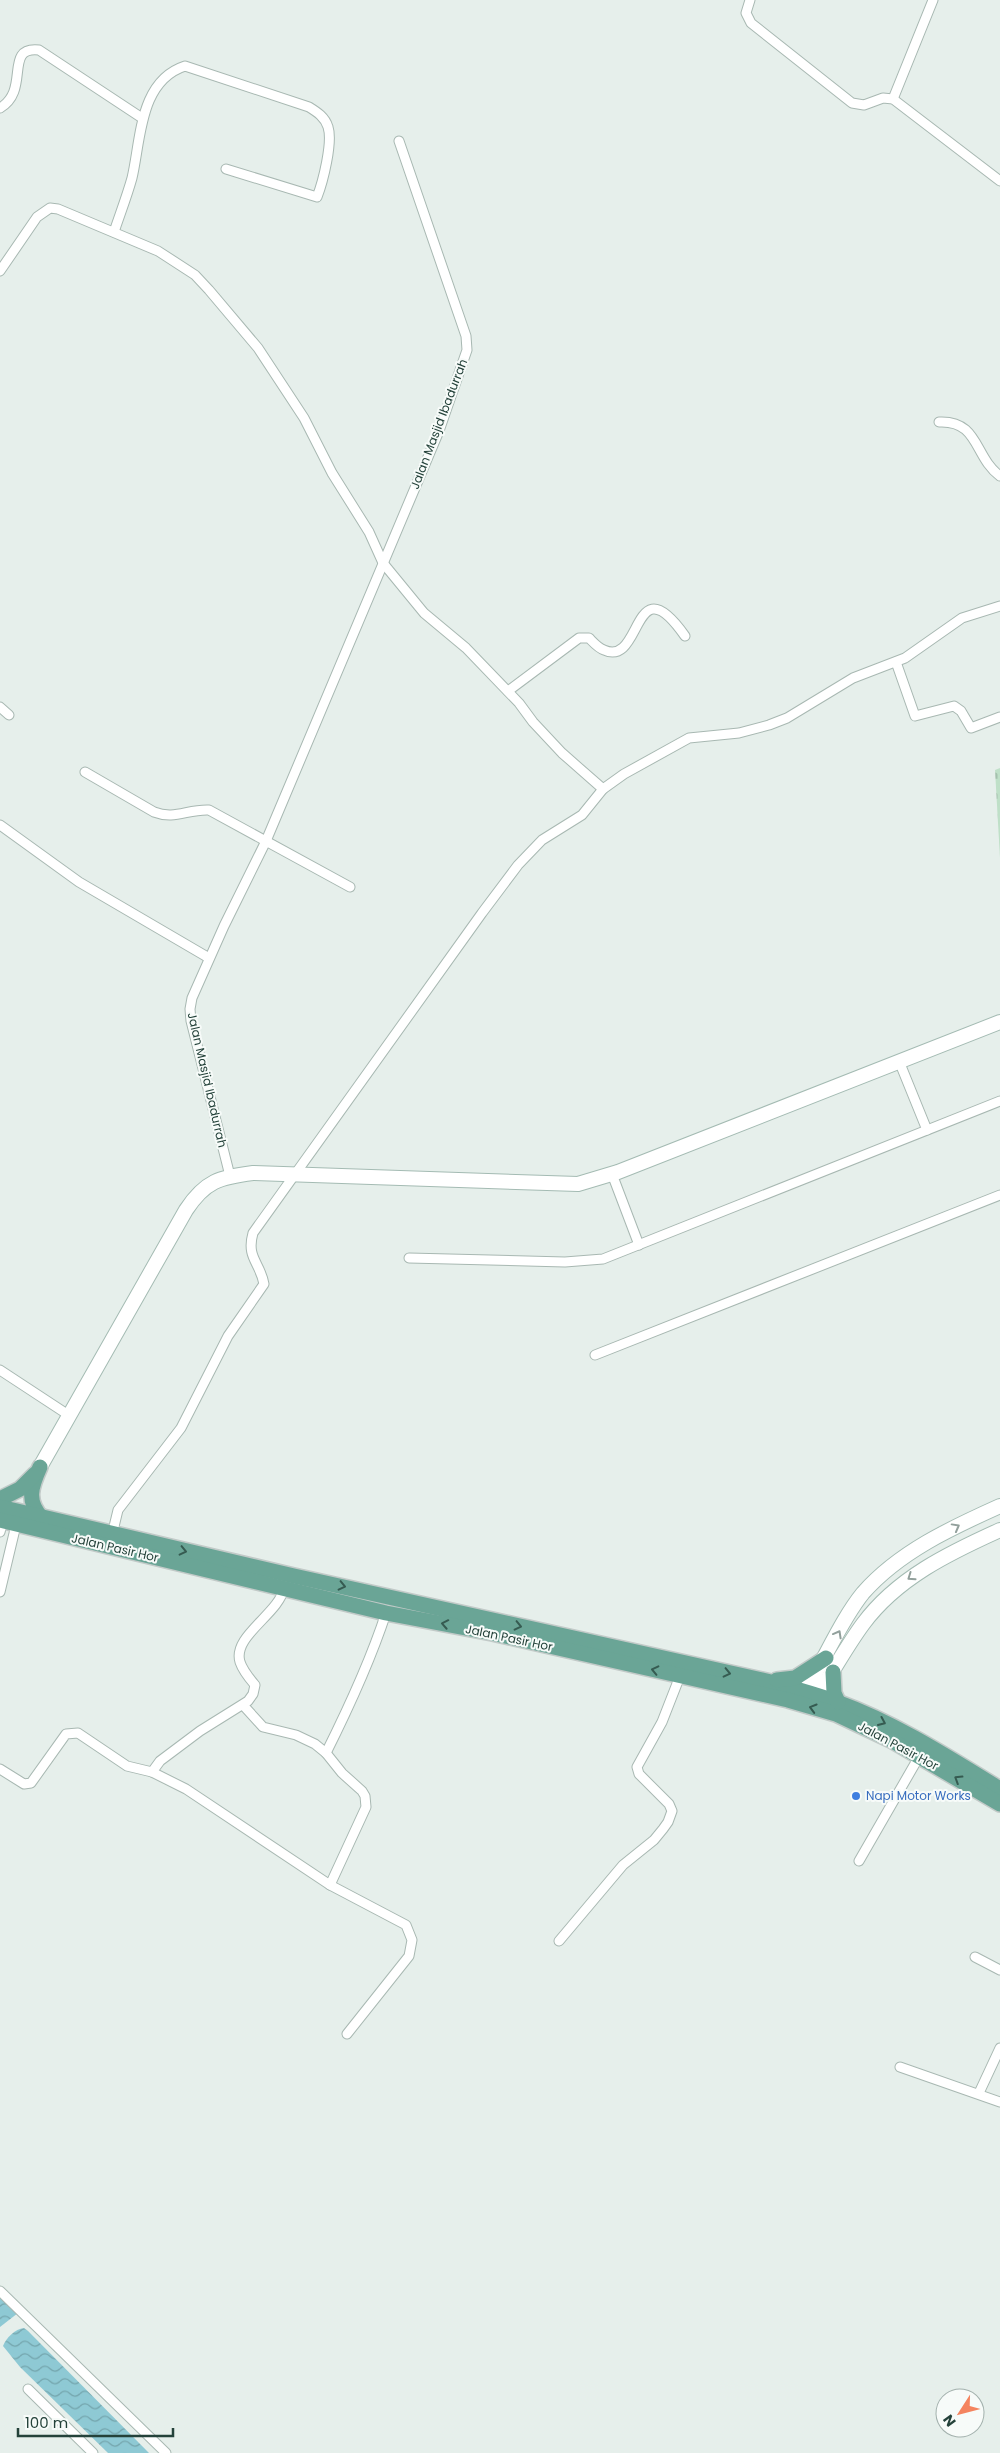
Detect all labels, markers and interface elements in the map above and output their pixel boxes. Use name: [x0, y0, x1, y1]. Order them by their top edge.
street label: Jalan Masjid Ibadurrah: [406, 356, 471, 491]
street label: Jalan Masjid Ibadurrah: [184, 1011, 231, 1149]
one-way arrow: [950, 1523, 959, 1533]
street label: Jalan Pasir Hor: [70, 1529, 161, 1566]
one-way arrow: [179, 1545, 188, 1556]
one-way arrow: [907, 1571, 917, 1580]
one-way arrow: [338, 1580, 346, 1591]
one-way arrow: [441, 1619, 449, 1630]
street label: Jalan Pasir Hor: [464, 1620, 555, 1655]
one-way arrow: [513, 1620, 522, 1631]
one-way arrow: [832, 1630, 842, 1639]
one-way arrow: [651, 1665, 660, 1676]
one-way arrow: [723, 1667, 732, 1678]
one-way arrow: [809, 1703, 818, 1713]
one-way arrow: [877, 1716, 886, 1726]
street label: Jalan Pasir Hor: [855, 1717, 942, 1774]
one-way arrow: [955, 1775, 964, 1785]
place label: Napi Motor Works: [866, 1787, 971, 1804]
marker: Napi Motor Works: [850, 1790, 862, 1802]
north arrow: [935, 2388, 985, 2438]
scale bar: [18, 2406, 172, 2438]
text: N: [938, 2411, 961, 2431]
text: 100 m: [25, 2412, 68, 2433]

